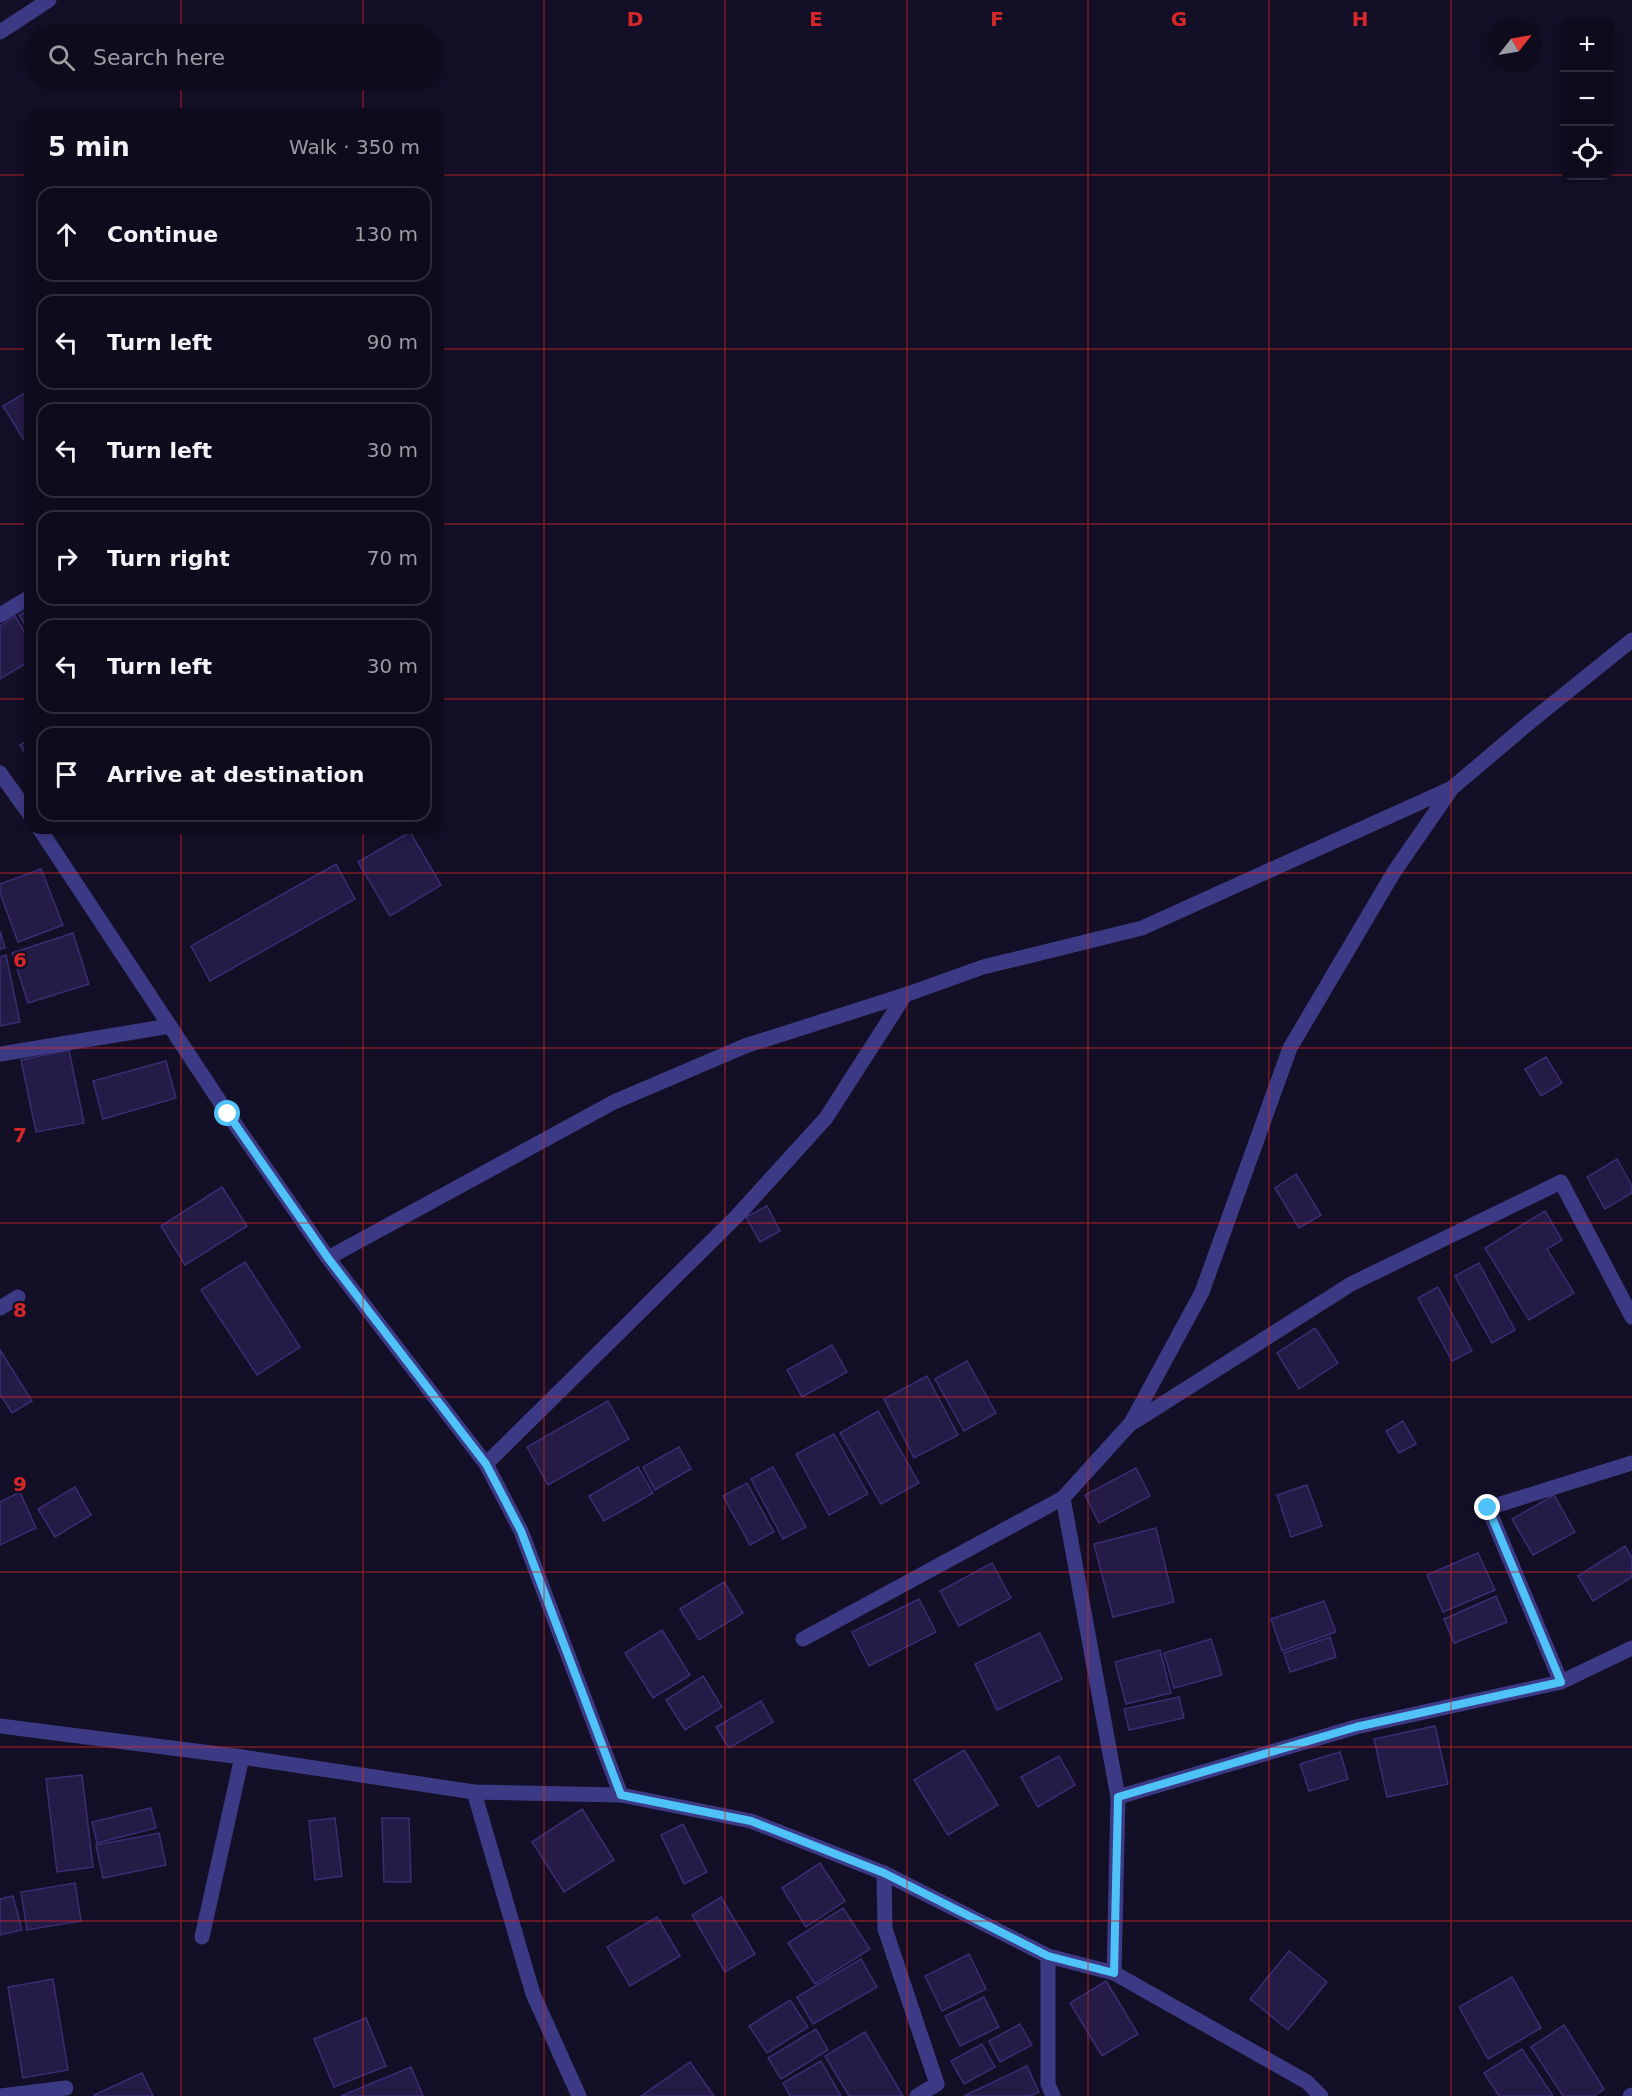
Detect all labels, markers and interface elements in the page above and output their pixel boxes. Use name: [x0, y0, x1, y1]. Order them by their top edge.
text: D: [627, 7, 643, 31]
text: E: [809, 7, 823, 31]
text: F: [990, 7, 1004, 31]
text: G: [1171, 7, 1187, 31]
text: H: [1352, 7, 1368, 31]
north arrow: [1488, 18, 1542, 72]
map controls: [1560, 18, 1614, 180]
button: +: [1560, 18, 1614, 72]
search box: [24, 24, 444, 90]
icon: search: [45, 41, 78, 74]
text: Search here: [93, 45, 225, 70]
button: −: [1560, 72, 1614, 126]
button: locate: [1560, 126, 1614, 180]
text: 5 min: [48, 132, 130, 162]
text: Walk · 350 m: [289, 135, 420, 159]
icon: ahead: [50, 218, 83, 251]
text: Continue: [107, 222, 218, 247]
text: 130 m: [354, 222, 418, 246]
icon: left: [50, 326, 83, 359]
text: Turn left: [107, 330, 212, 355]
text: 90 m: [367, 330, 418, 354]
icon: left: [50, 434, 83, 467]
text: Turn left: [107, 438, 212, 463]
text: 30 m: [367, 438, 418, 462]
icon: right: [50, 542, 83, 575]
text: Turn right: [107, 546, 230, 571]
text: 70 m: [367, 546, 418, 570]
icon: left: [50, 650, 83, 683]
text: Turn left: [107, 654, 212, 679]
text: 30 m: [367, 654, 418, 678]
icon: arrive: [50, 758, 83, 791]
text: Arrive at destination: [107, 762, 364, 787]
text: 6: [13, 948, 27, 972]
route start: [214, 1100, 240, 1126]
text: 7: [13, 1123, 27, 1147]
text: 8: [13, 1298, 27, 1322]
text: 9: [13, 1472, 27, 1496]
route end: [1474, 1494, 1500, 1520]

